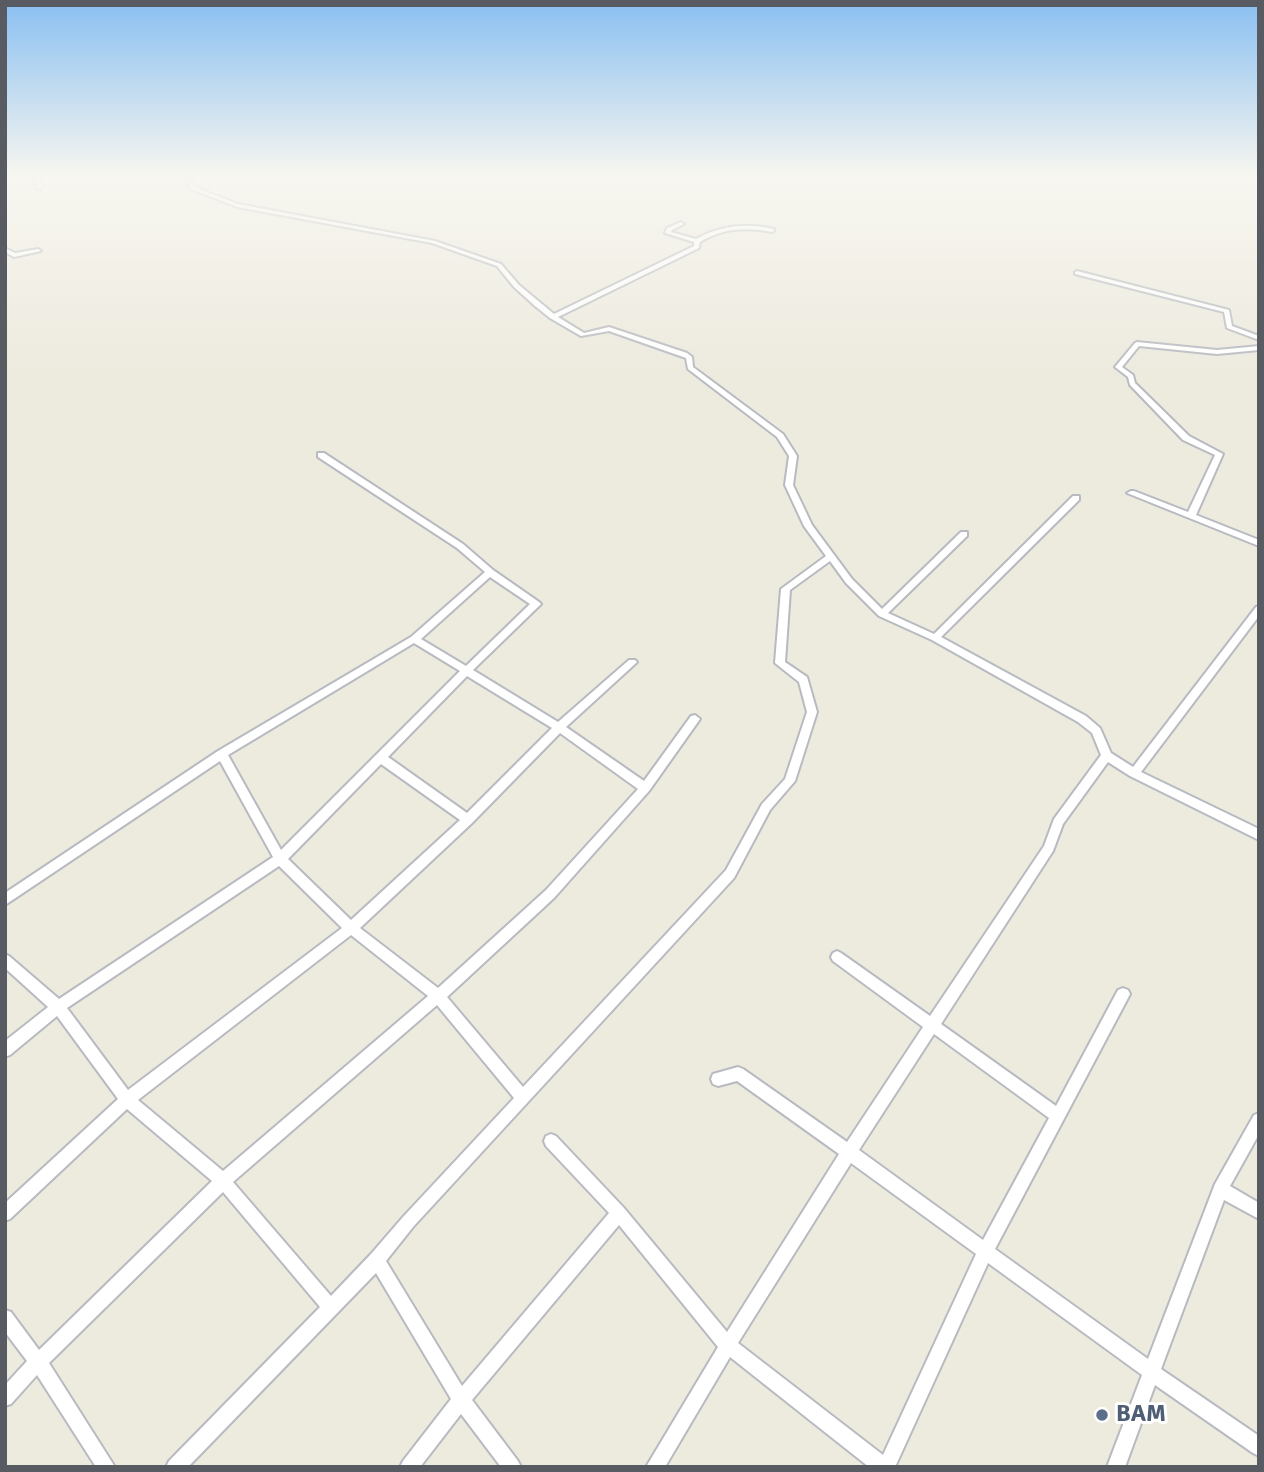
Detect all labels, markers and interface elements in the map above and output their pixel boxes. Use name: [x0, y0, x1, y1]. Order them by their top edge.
place label: BAM: [1116, 1401, 1166, 1429]
marker: BAM: [1094, 1407, 1110, 1423]

